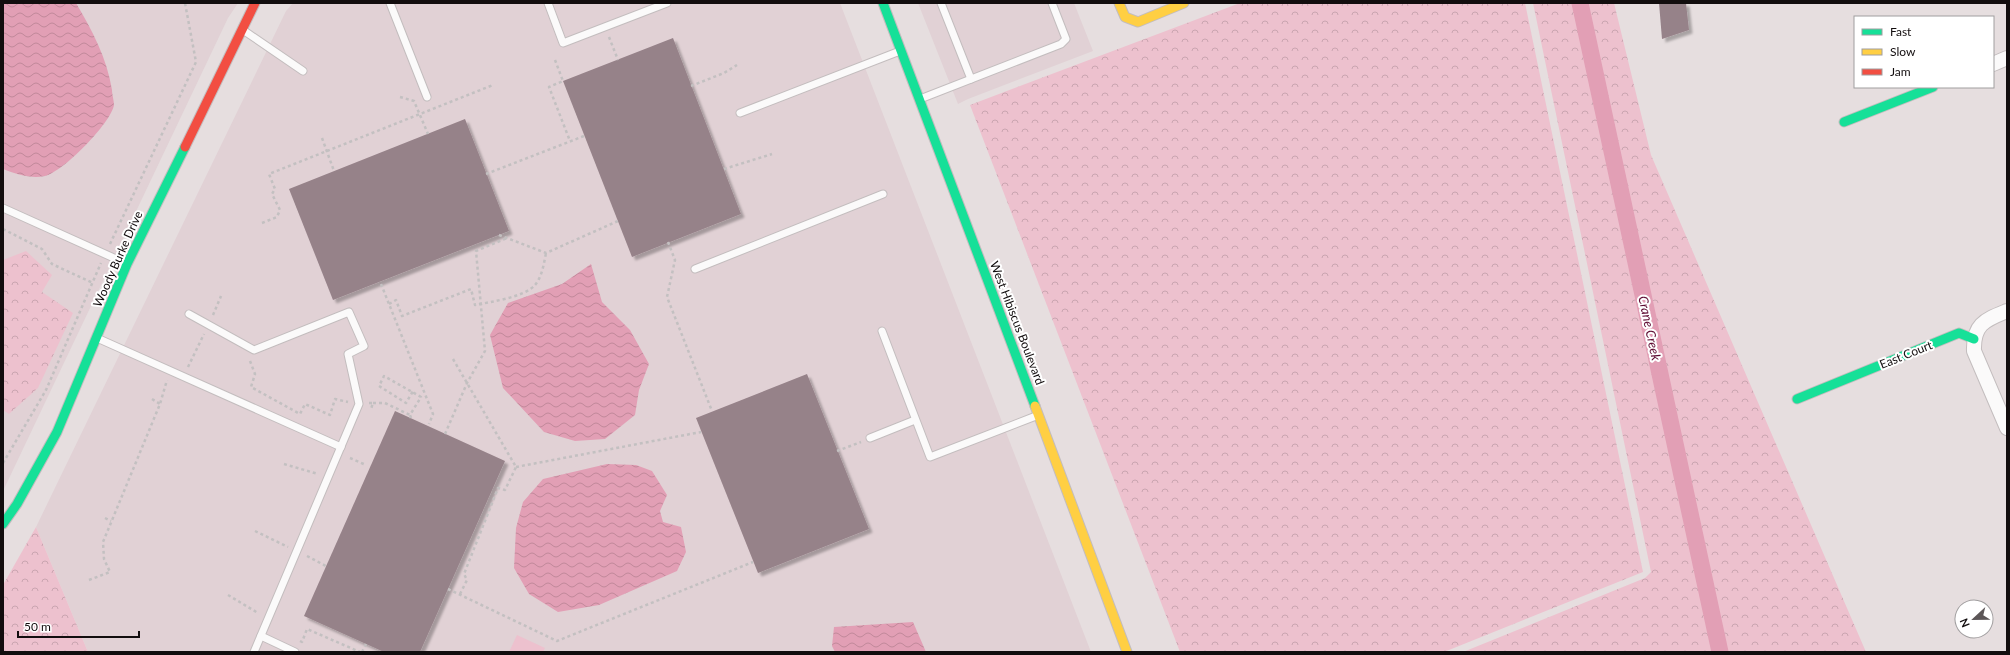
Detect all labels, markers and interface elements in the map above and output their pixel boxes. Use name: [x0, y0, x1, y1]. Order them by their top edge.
legend: [1854, 16, 1994, 88]
text: Fast: [1890, 24, 1912, 39]
text: Slow: [1890, 44, 1916, 59]
text: Jam: [1890, 64, 1911, 79]
street label: Woody Burke Drive: [90, 208, 145, 309]
street label: West Hibiscus Boulevard: [987, 259, 1048, 387]
water label: Crane Creek: [1635, 294, 1665, 363]
street label: East Court: [1877, 337, 1935, 372]
north arrow: [1954, 599, 1994, 639]
scale bar: [18, 613, 139, 639]
text: N: [1957, 617, 1972, 629]
text: 50 m: [24, 619, 51, 634]

